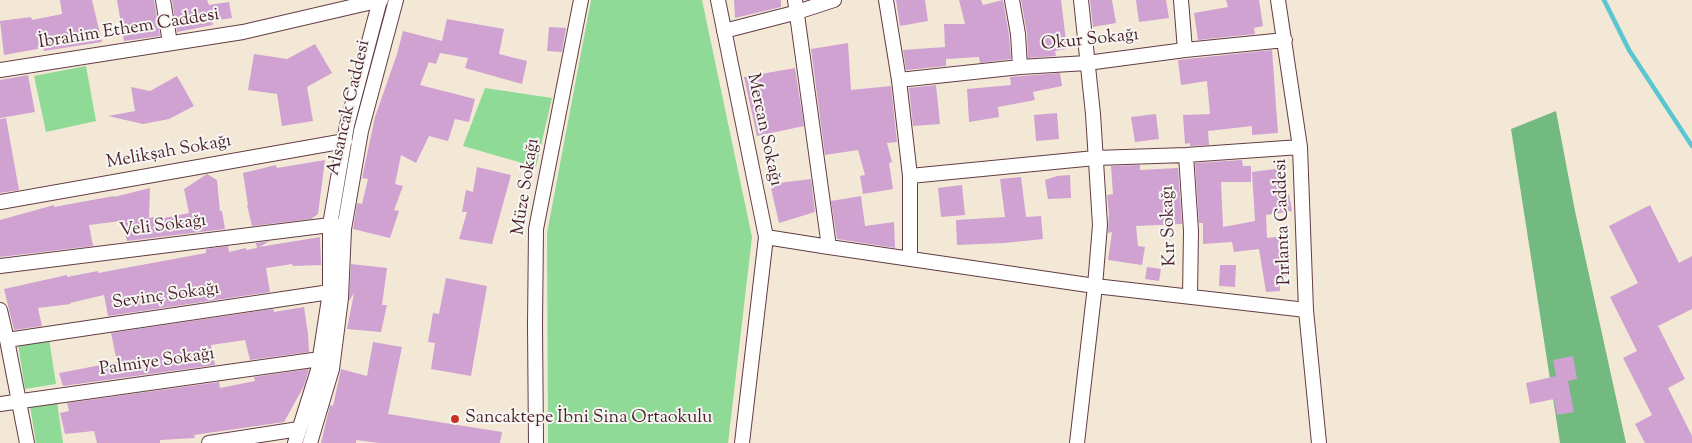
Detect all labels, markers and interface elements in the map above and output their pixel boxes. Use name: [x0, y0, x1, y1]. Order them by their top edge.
street label: İbrahim Ethem Caddesi: [37, 5, 221, 55]
street label: Okur Sokağı: [1040, 25, 1140, 57]
street label: Alsancak Caddesi: [324, 38, 376, 178]
street label: Mercan Sokağı: [741, 72, 785, 188]
street label: Melikşah Sokağı: [105, 131, 233, 175]
street label: Müze Sokağı: [509, 137, 545, 237]
street label: Pırlanta Caddesi: [1271, 158, 1297, 286]
street label: Kır Sokağı: [1158, 185, 1182, 267]
street label: Veli Sokağı: [118, 211, 208, 243]
street label: Sevinç Sokağı: [111, 279, 221, 315]
street label: Palmiye Sokağı: [98, 344, 216, 382]
place label: Sancaktepe İbni Sina Ortaokulu: [465, 408, 712, 430]
marker: Sancaktepe İbni Sina Ortaokulu: [449, 413, 461, 425]

